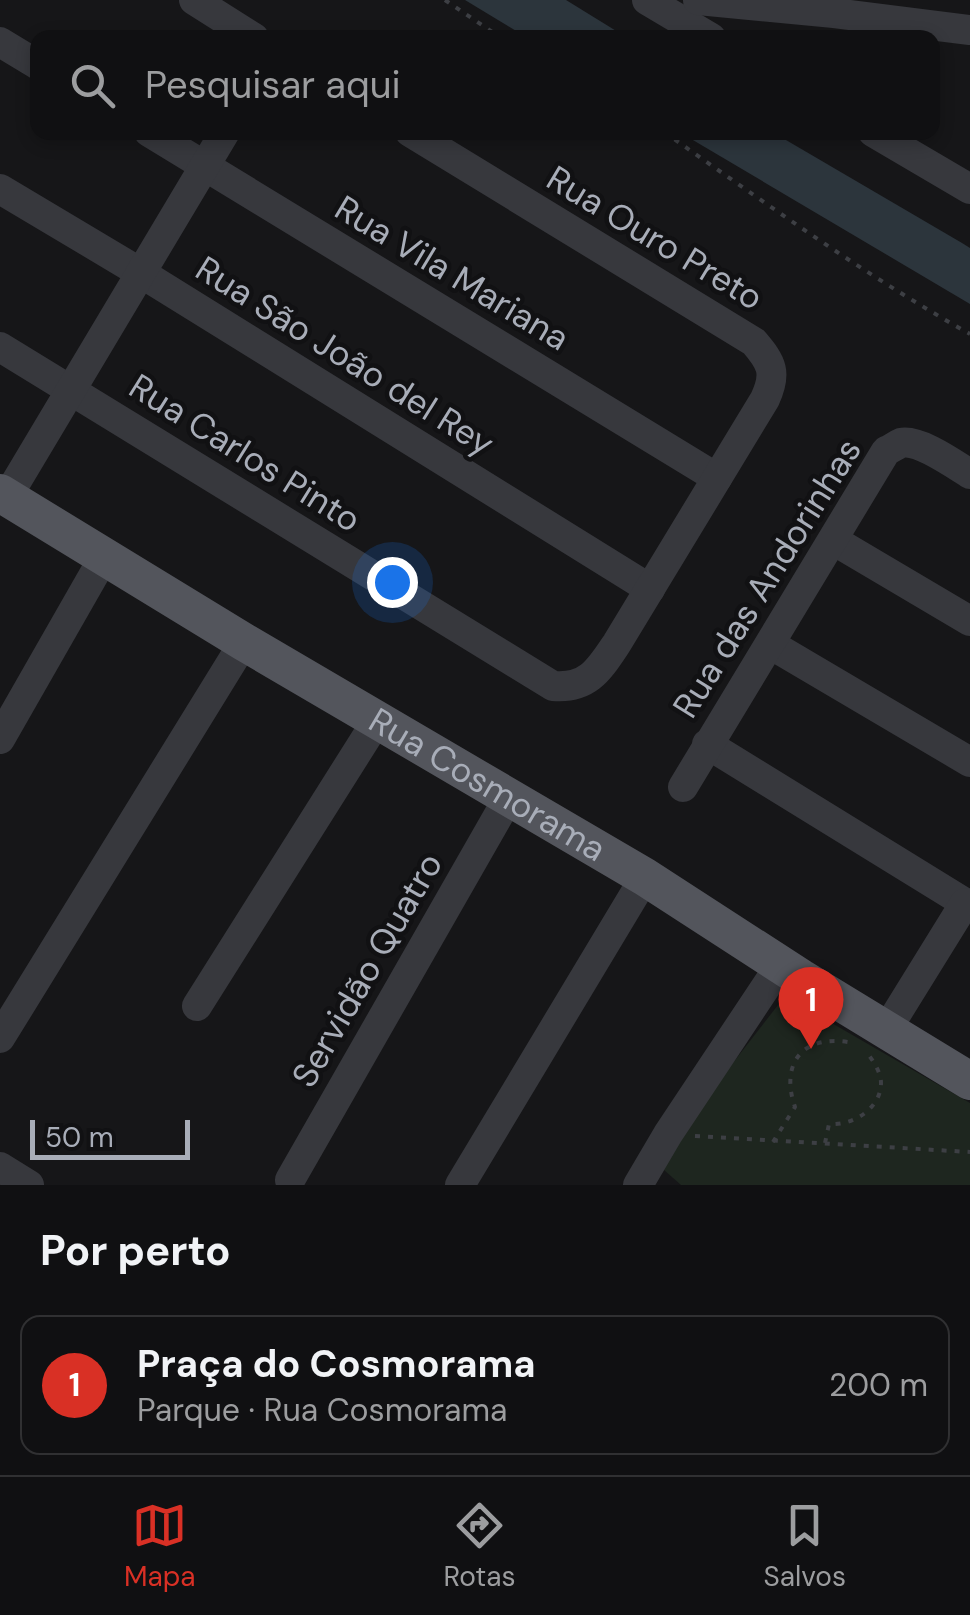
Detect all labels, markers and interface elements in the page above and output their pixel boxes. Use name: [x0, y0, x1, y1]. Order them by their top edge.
search box: [30, 30, 940, 140]
icon: search: [65, 58, 120, 113]
text: Pesquisar aqui: [145, 60, 401, 110]
street label: Rua Ouro Preto: [538, 155, 772, 321]
street label: Rua Vila Mariana: [327, 185, 577, 361]
street label: Rua São João del Rey: [187, 246, 503, 466]
street label: Rua Carlos Pinto: [121, 363, 369, 543]
street label: Rua das Andorinhas: [662, 430, 872, 726]
your location: [367, 557, 418, 608]
street label: Rua Cosmorama: [361, 697, 614, 872]
street label: Servidão Quatro: [281, 844, 453, 1096]
pin: 1: [778, 966, 844, 1049]
scale bar: [30, 1115, 190, 1160]
text: 50 m: [45, 1119, 114, 1156]
text: Por perto: [40, 1223, 231, 1278]
text: Praça do Cosmorama: [137, 1339, 536, 1389]
text: 1: [69, 1364, 80, 1406]
text: 200 m: [829, 1364, 928, 1406]
text: Parque · Rua Cosmorama: [137, 1389, 507, 1431]
tab: Mapa: [124, 1498, 196, 1595]
tab: Rotas: [444, 1498, 516, 1595]
tab: Salvos: [764, 1498, 846, 1595]

